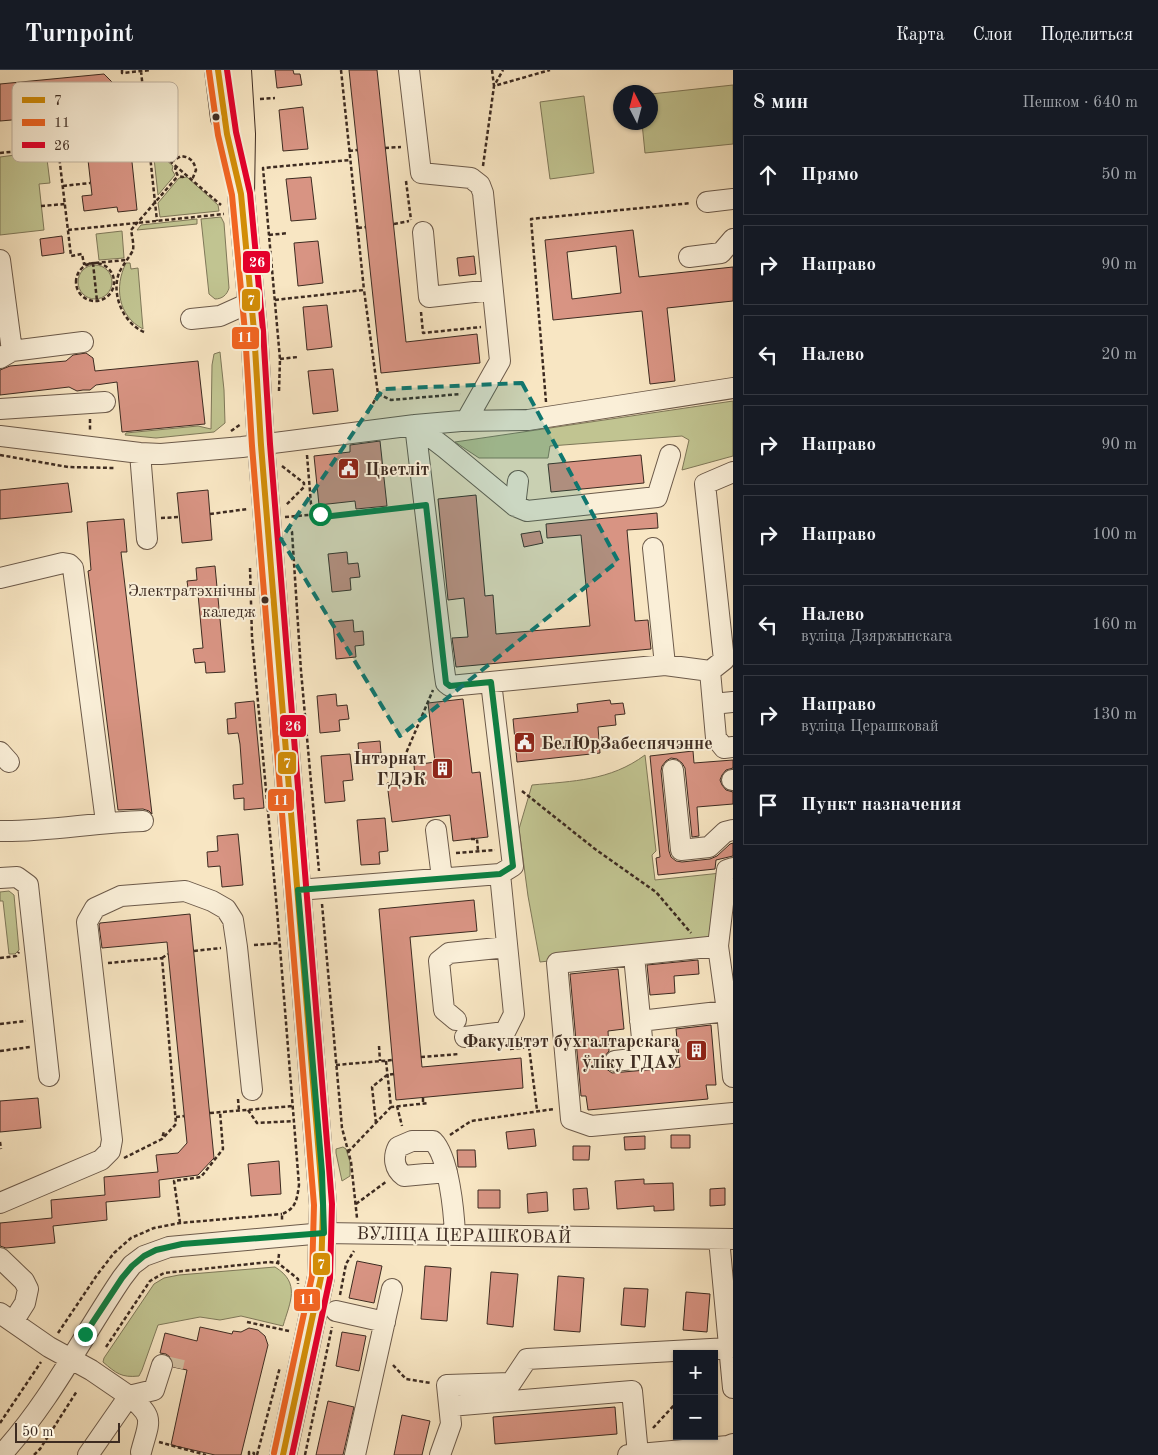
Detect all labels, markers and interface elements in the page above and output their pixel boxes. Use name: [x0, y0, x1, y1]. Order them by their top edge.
text: Turnpoint: [25, 23, 133, 47]
text: Карта: [896, 26, 945, 44]
text: Слои: [973, 26, 1012, 44]
text: Поделиться: [1040, 26, 1133, 44]
legend: [12, 82, 178, 162]
north arrow: [613, 85, 658, 130]
text: 8 мин: [753, 92, 808, 113]
text: 7: [54, 94, 62, 108]
text: Пешком · 640 m: [1022, 95, 1138, 111]
unlabelled marker: [211, 112, 221, 122]
text: 11: [54, 116, 70, 130]
text: 26: [54, 139, 70, 153]
icon: ahead: [754, 161, 782, 189]
text: Прямо: [801, 166, 859, 185]
text: 50 m: [1101, 167, 1137, 183]
line badge: 26: [242, 250, 271, 274]
icon: right: [754, 251, 782, 279]
text: 26: [249, 256, 265, 270]
text: Направо: [801, 256, 876, 275]
text: 90 m: [1101, 257, 1137, 273]
line badge: 7: [241, 288, 261, 312]
text: 7: [247, 294, 255, 308]
line badge: 11: [231, 326, 260, 350]
text: 11: [237, 331, 253, 345]
icon: left: [754, 341, 782, 369]
text: Налево: [801, 346, 864, 365]
text: 20 m: [1101, 347, 1137, 363]
icon: right: [754, 431, 782, 459]
text: Направо: [801, 436, 876, 455]
text: 90 m: [1101, 437, 1137, 453]
public building icon: Цветліт: [337, 457, 361, 481]
place label: Цветліт: [365, 461, 430, 479]
route start: [309, 503, 332, 526]
icon: right: [754, 521, 782, 549]
text: Направо: [801, 526, 876, 545]
text: 100 m: [1092, 527, 1137, 543]
place label: Электратэхнічны каледж: [128, 583, 256, 621]
marker: Электратэхнічны каледж: [260, 595, 270, 605]
text: Налево: [801, 606, 864, 625]
icon: left: [754, 611, 782, 639]
text: 160 m: [1092, 617, 1137, 633]
text: вуліца Дзяржынскага: [801, 629, 952, 645]
text: Направо: [801, 696, 876, 715]
icon: right: [754, 701, 782, 729]
text: 130 m: [1092, 707, 1137, 723]
line badge: 26: [279, 714, 307, 738]
text: вуліца Церашковай: [801, 719, 939, 735]
text: 26: [285, 720, 301, 734]
public building icon: БелЮрЗабеспячэнне: [513, 731, 537, 755]
place label: БелЮрЗабеспячэнне: [541, 735, 713, 753]
place label: Інтэрнат ГДЭК: [353, 750, 426, 789]
line badge: 7: [277, 751, 297, 775]
building icon: Інтэрнат ГДЭК: [430, 756, 454, 780]
text: 7: [283, 757, 291, 771]
line badge: 11: [267, 788, 295, 812]
icon: arrive: [754, 791, 782, 819]
text: 11: [273, 794, 289, 808]
text: Пункт назначения: [801, 796, 961, 815]
place label: Факультэт бухгалтарскага ўліку ГДАУ: [463, 1033, 680, 1072]
building icon: Факультэт бухгалтарскага ўліку ГДАУ: [684, 1039, 708, 1063]
street label: ВУЛІЦА ЦЕРАШКОВАЙ: [356, 1221, 572, 1247]
line badge: 7: [312, 1252, 331, 1276]
text: 7: [317, 1258, 325, 1272]
line badge: 11: [293, 1288, 321, 1312]
text: 11: [299, 1293, 315, 1307]
route end: [74, 1323, 97, 1346]
map controls: [673, 1350, 718, 1440]
button: +: [673, 1350, 718, 1395]
button: −: [673, 1395, 718, 1440]
scale bar: [15, 1420, 120, 1443]
text: 50 m: [22, 1425, 53, 1439]

